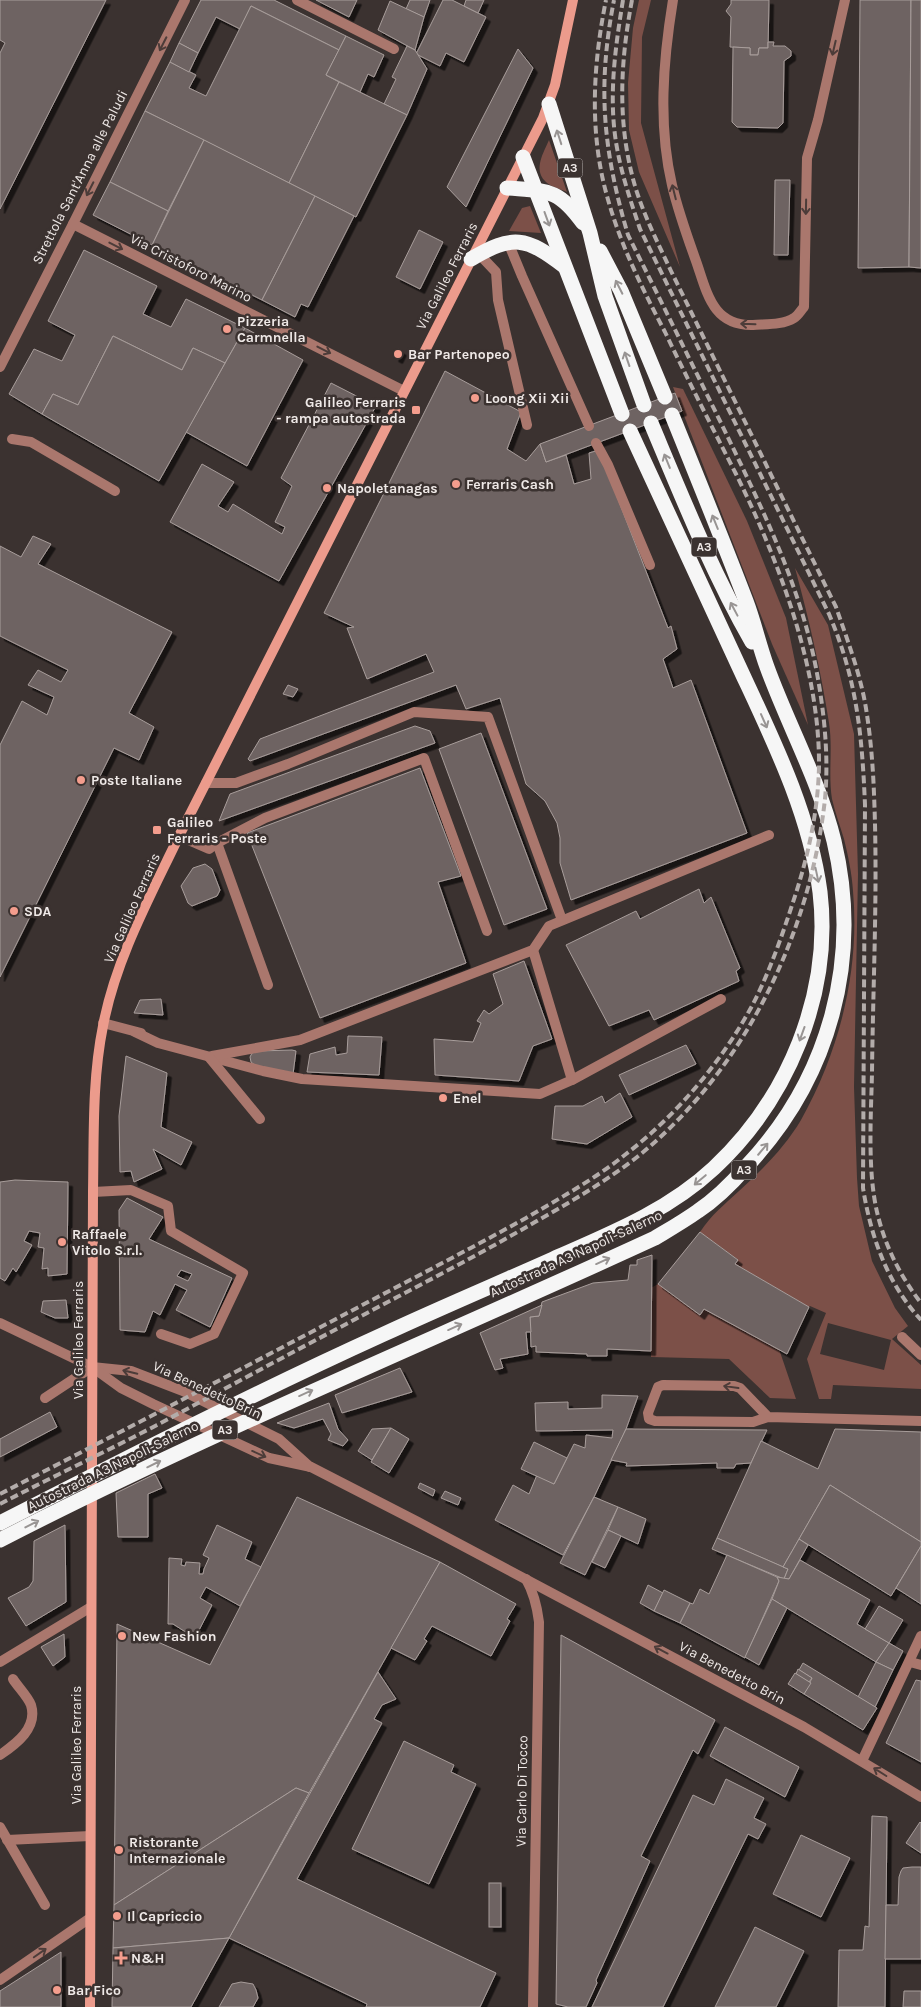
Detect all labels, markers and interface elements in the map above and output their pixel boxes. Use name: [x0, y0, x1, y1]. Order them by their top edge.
one-way arrow: [158, 36, 168, 51]
one-way arrow: [829, 39, 839, 55]
street label: Strettola Sant'Anna alle Paludi: [29, 87, 131, 267]
one-way arrow: [554, 129, 564, 145]
road number: A3: [558, 158, 582, 178]
one-way arrow: [85, 181, 94, 196]
one-way arrow: [669, 184, 678, 200]
one-way arrow: [802, 199, 811, 215]
one-way arrow: [543, 211, 552, 227]
street label: Via Galileo Ferraris: [413, 219, 481, 333]
street label: Via Cristoforo Marino: [127, 230, 255, 306]
one-way arrow: [108, 242, 123, 251]
one-way arrow: [614, 280, 623, 295]
place label: Pizzeria Carmnella: [237, 313, 306, 346]
one-way arrow: [740, 319, 756, 329]
marker: Pizzeria Carmnella: [221, 323, 233, 335]
one-way arrow: [316, 346, 331, 355]
place label: Bar Partenopeo: [408, 346, 510, 363]
marker: Bar Partenopeo: [392, 348, 404, 360]
one-way arrow: [622, 352, 631, 367]
place label: Loong Xii Xii: [485, 390, 569, 407]
marker: Loong Xii Xii: [469, 392, 481, 404]
place label: Galileo Ferraris - rampa autostrada: [276, 394, 406, 427]
marker: Galileo Ferraris - rampa autostrada: [410, 404, 422, 416]
one-way arrow: [662, 454, 671, 469]
place label: Ferraris Cash: [466, 476, 554, 493]
marker: Ferraris Cash: [450, 478, 462, 490]
place label: Napoletanagas: [337, 480, 438, 497]
marker: Napoletanagas: [321, 482, 333, 494]
one-way arrow: [709, 515, 719, 530]
road number: A3: [692, 538, 716, 556]
one-way arrow: [729, 602, 738, 617]
one-way arrow: [759, 713, 769, 728]
place label: Poste Italiane: [91, 772, 182, 789]
marker: Poste Italiane: [75, 774, 87, 786]
place label: Galileo Ferraris - Poste: [167, 814, 267, 847]
marker: Galileo Ferraris - Poste: [151, 824, 163, 836]
street label: Via Galileo Ferraris: [100, 850, 164, 966]
one-way arrow: [812, 866, 822, 882]
place label: SDA: [24, 903, 52, 920]
marker: SDA: [8, 905, 20, 917]
one-way arrow: [797, 1026, 806, 1042]
place label: Enel: [453, 1090, 482, 1107]
marker: Enel: [437, 1092, 449, 1104]
one-way arrow: [757, 1143, 768, 1156]
road number: A3: [732, 1160, 756, 1180]
one-way arrow: [694, 1174, 707, 1186]
street label: Autostrada A3 Napoli-Salerno: [487, 1207, 665, 1301]
place label: Raffaele Vitolo S.r.l.: [72, 1226, 142, 1259]
marker: Raffaele Vitolo S.r.l.: [56, 1236, 68, 1248]
one-way arrow: [595, 1256, 610, 1266]
street label: Via Galileo Ferraris: [70, 1281, 87, 1399]
one-way arrow: [447, 1321, 462, 1331]
street label: Via Benedetto Brin: [150, 1357, 264, 1423]
one-way arrow: [123, 1366, 139, 1376]
one-way arrow: [724, 1382, 740, 1392]
one-way arrow: [298, 1388, 313, 1398]
street label: Autostrada A3 Napoli-Salerno: [25, 1417, 201, 1515]
road number: A3: [212, 1420, 238, 1440]
one-way arrow: [251, 1449, 266, 1459]
one-way arrow: [146, 1458, 161, 1468]
one-way arrow: [24, 1519, 39, 1529]
place label: New Fashion: [132, 1628, 216, 1645]
marker: New Fashion: [116, 1630, 128, 1642]
street label: Via Benedetto Brin: [676, 1638, 788, 1708]
one-way arrow: [654, 1645, 669, 1654]
street label: Via Galileo Ferraris: [68, 1686, 85, 1804]
street label: Via Carlo Di Tocco: [513, 1735, 531, 1847]
one-way arrow: [873, 1766, 887, 1776]
place label: Ristorante Internazionale: [129, 1834, 225, 1867]
marker: Ristorante Internazionale: [113, 1844, 125, 1856]
place label: Il Capriccio: [127, 1908, 202, 1925]
marker: Il Capriccio: [111, 1910, 123, 1922]
one-way arrow: [33, 1947, 47, 1958]
place label: N&H: [131, 1950, 164, 1967]
marker: N&H: [115, 1952, 127, 1964]
place label: Bar Fico: [67, 1982, 121, 1999]
marker: Bar Fico: [51, 1984, 63, 1996]

